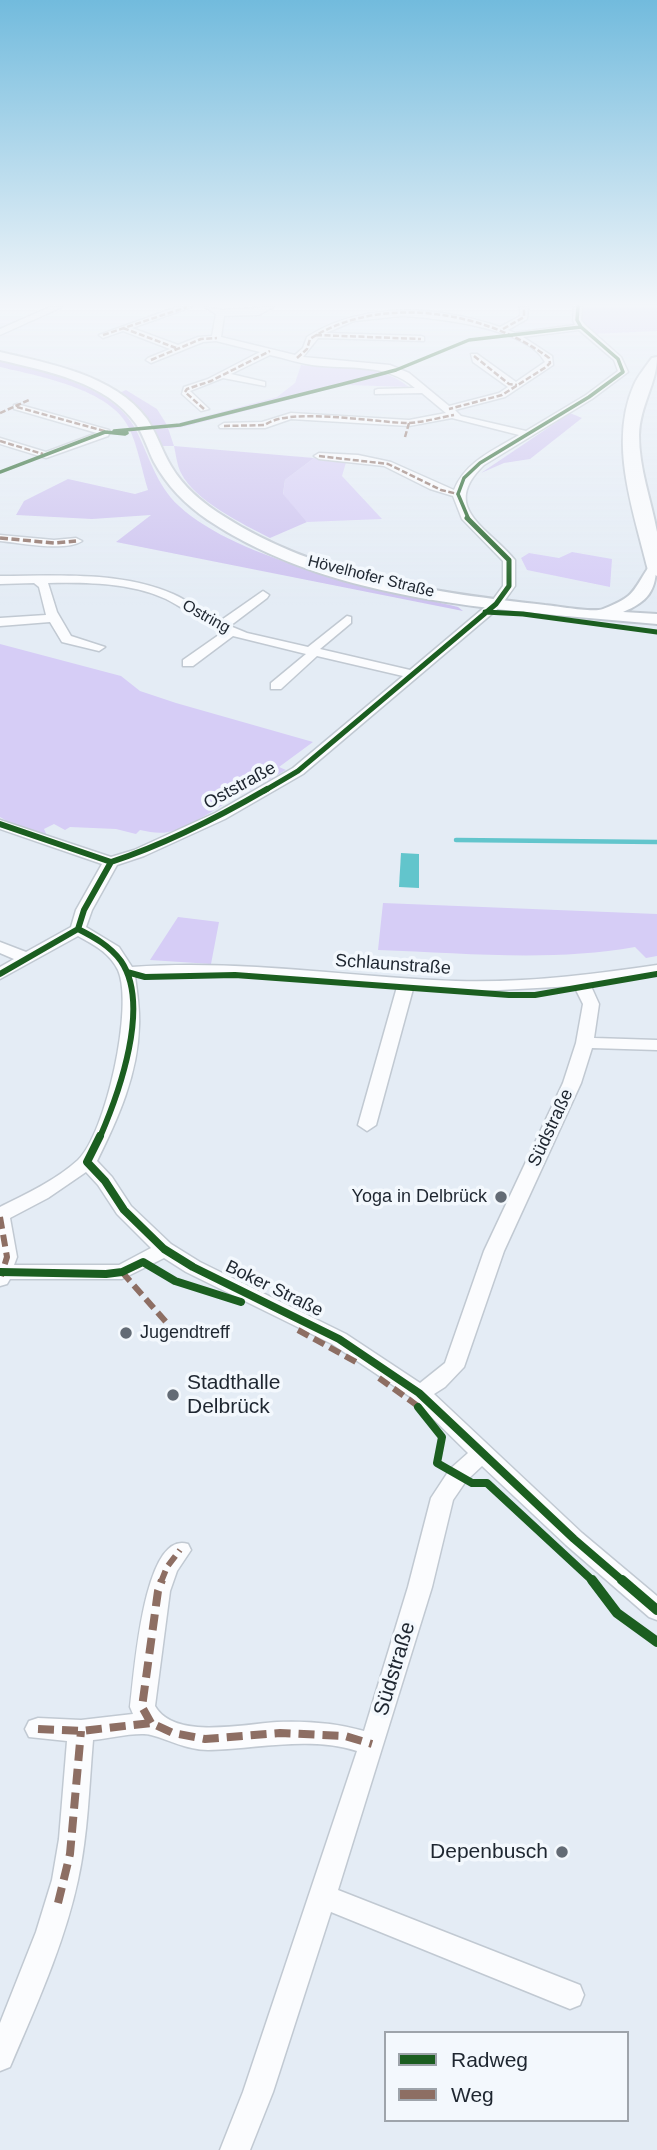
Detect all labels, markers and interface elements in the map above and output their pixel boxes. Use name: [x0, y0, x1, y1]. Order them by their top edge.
street label: Hövelhofer Straße: [306, 552, 436, 602]
street label: Ostring: [179, 596, 233, 638]
street label: Oststraße: [200, 757, 280, 815]
street label: Schlaunstraße: [334, 950, 452, 980]
street label: Südstraße: [524, 1086, 578, 1170]
place label: Yoga in Delbrück: [352, 1186, 487, 1208]
marker: Yoga in Delbrück: [493, 1189, 509, 1205]
street label: Boker Straße: [222, 1256, 326, 1322]
place label: Jugendtreff: [140, 1322, 230, 1344]
marker: Jugendtreff: [118, 1325, 134, 1341]
place label: Stadthalle Delbrück: [187, 1370, 280, 1420]
marker: Stadthalle Delbrück: [165, 1387, 181, 1403]
street label: Südstraße: [369, 1619, 421, 1719]
place label: Depenbusch: [430, 1839, 548, 1865]
marker: Depenbusch: [554, 1844, 570, 1860]
legend: [384, 2031, 629, 2122]
text: Radweg: [451, 2048, 528, 2071]
text: Weg: [451, 2083, 494, 2106]

